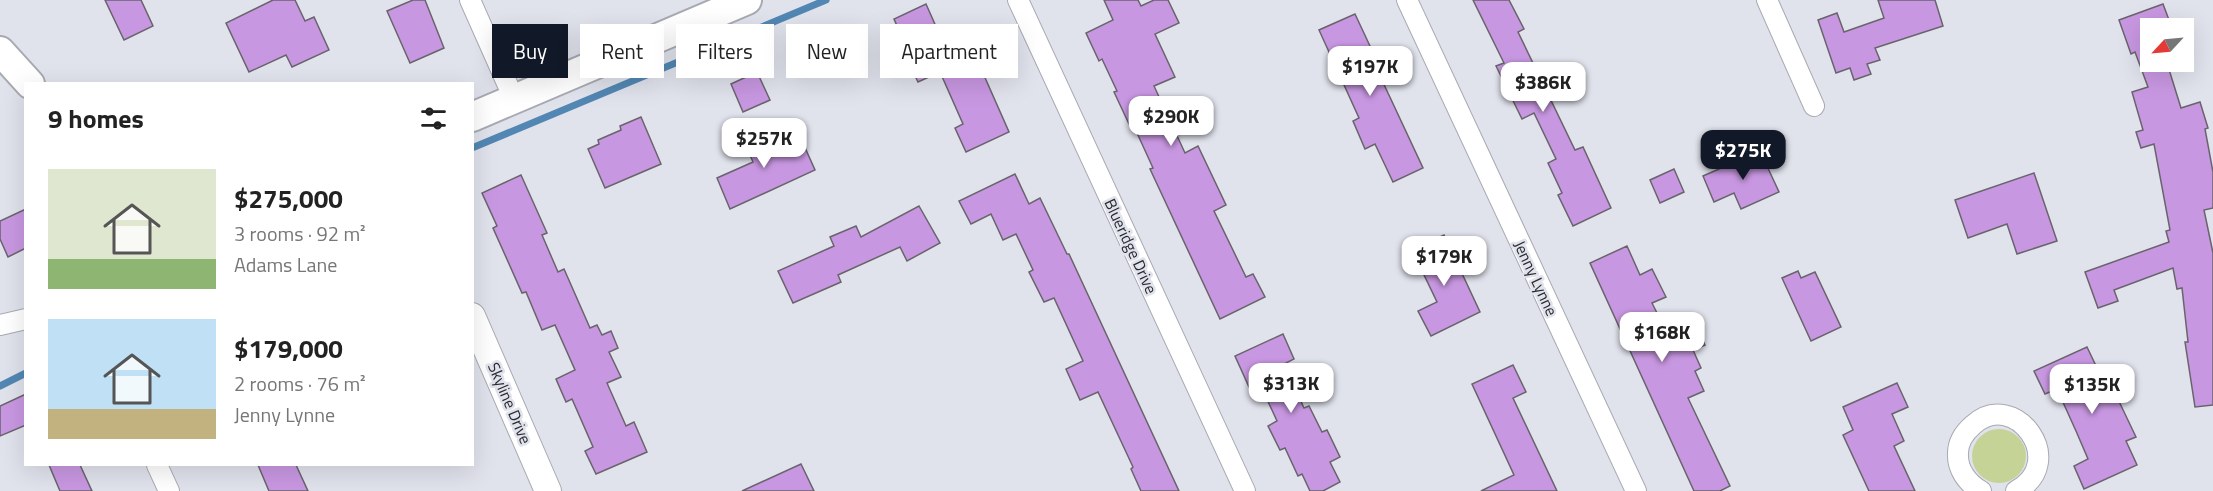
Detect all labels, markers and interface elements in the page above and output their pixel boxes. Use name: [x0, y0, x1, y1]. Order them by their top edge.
north arrow: [2140, 18, 2194, 72]
map controls: [2140, 18, 2194, 72]
chip: Buy: [492, 24, 568, 78]
chip: Rent: [580, 24, 664, 78]
chip: Filters: [676, 24, 774, 78]
chip: New: [786, 24, 868, 78]
chip: Apartment: [880, 24, 1018, 78]
pin: $197K: [1328, 46, 1412, 97]
text: $197K: [1342, 50, 1398, 81]
pin: $386K: [1501, 62, 1585, 113]
text: $386K: [1515, 66, 1571, 97]
pin: $290K: [1129, 96, 1213, 147]
text: 9 homes: [48, 99, 144, 138]
text: $290K: [1143, 100, 1199, 131]
icon: filters: [417, 102, 450, 135]
pin: $257K: [722, 118, 806, 169]
text: $257K: [736, 122, 792, 153]
pin: $275K: [1701, 130, 1785, 181]
text: $275K: [1715, 134, 1771, 165]
text: $275,000: [234, 179, 343, 218]
icon: home: [96, 193, 168, 265]
street label: Blueridge Drive: [1098, 195, 1164, 297]
text: 3 rooms · 92 m²: [234, 218, 366, 249]
pin: $179K: [1402, 236, 1486, 287]
street label: Jenny Lynne: [1508, 236, 1564, 320]
text: $179K: [1416, 240, 1472, 271]
text: Adams Lane: [234, 249, 337, 280]
pin: $168K: [1620, 312, 1704, 363]
text: $168K: [1634, 316, 1690, 347]
text: $179,000: [234, 329, 343, 368]
icon: home: [96, 343, 168, 415]
street label: Skyline Drive: [482, 359, 538, 447]
pin: $313K: [1249, 363, 1333, 414]
pin: $135K: [2050, 364, 2134, 415]
text: $313K: [1263, 367, 1319, 398]
text: 2 rooms · 76 m²: [234, 368, 366, 399]
text: $135K: [2064, 368, 2120, 399]
text: Jenny Lynne: [234, 399, 335, 430]

